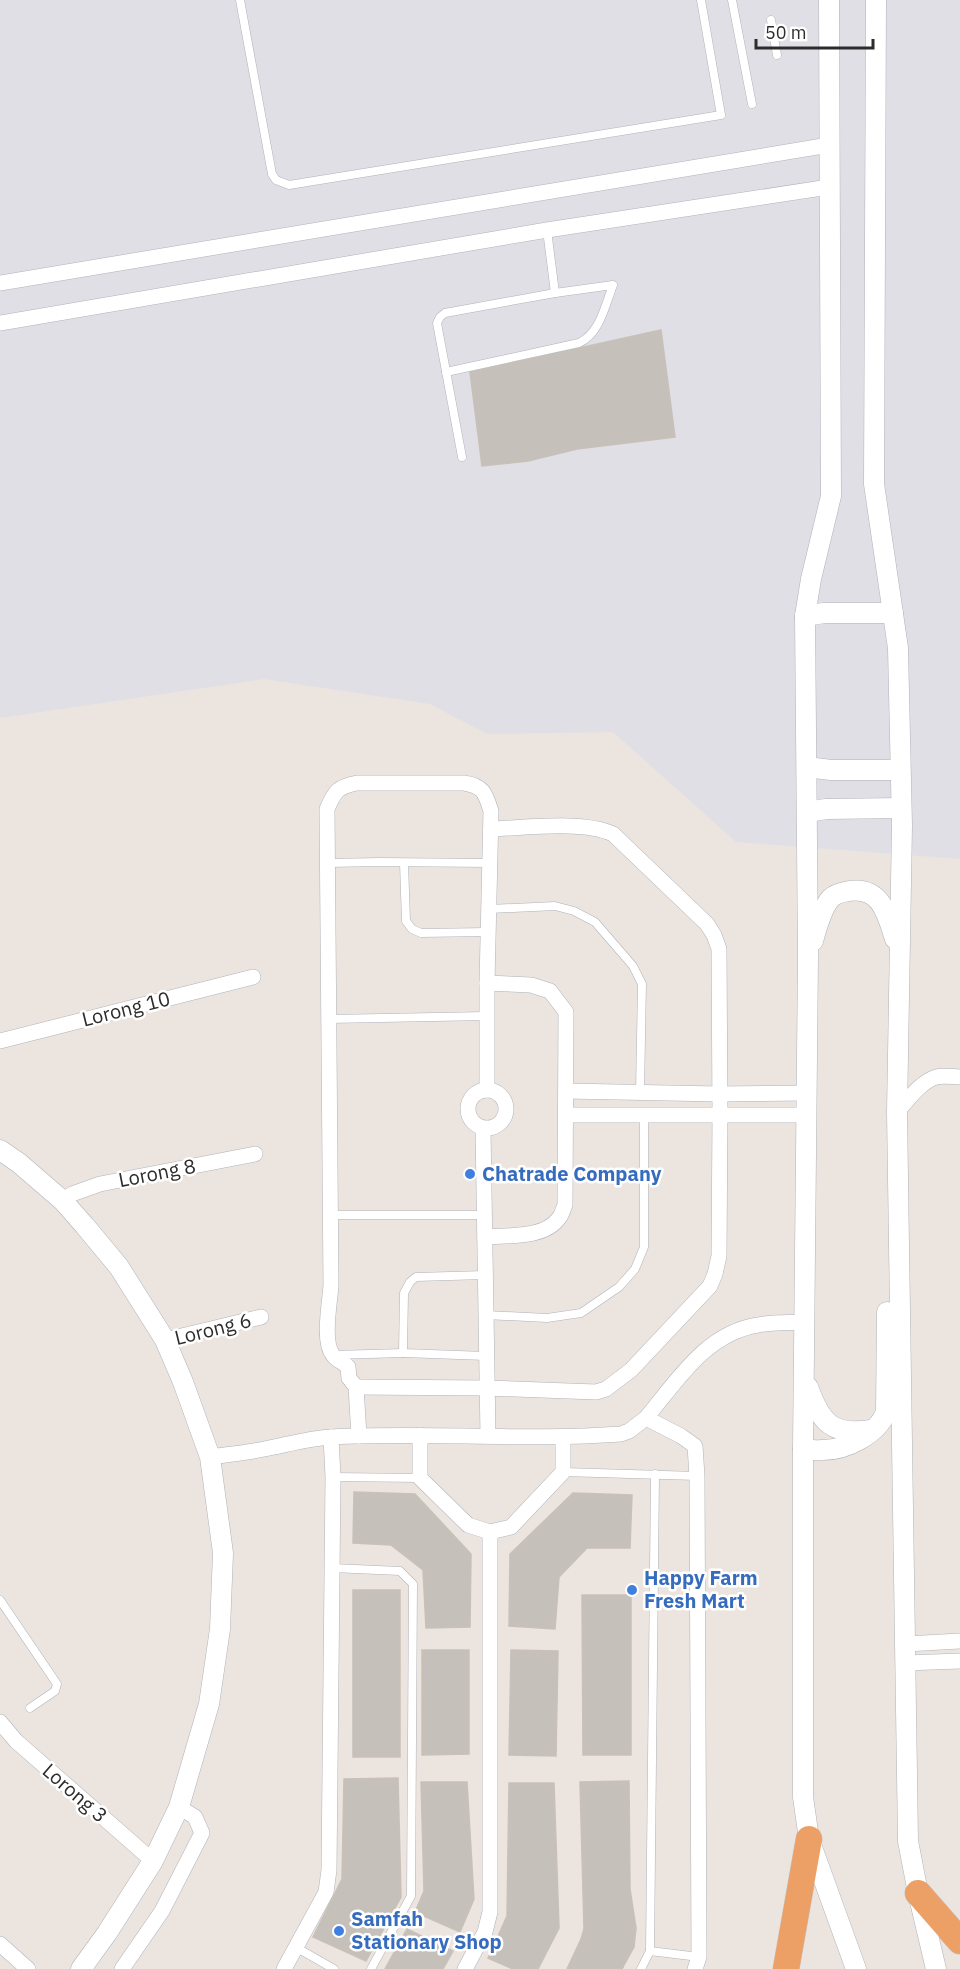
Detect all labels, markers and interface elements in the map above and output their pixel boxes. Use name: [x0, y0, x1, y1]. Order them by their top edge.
scale bar: [756, 12, 873, 50]
text: 50 m: [765, 21, 807, 44]
street label: Lorong 10: [79, 985, 173, 1033]
street label: Lorong 8: [116, 1152, 198, 1193]
place label: Chatrade Company: [482, 1160, 662, 1187]
marker: Chatrade Company: [463, 1167, 477, 1181]
street label: Lorong 6: [172, 1306, 254, 1351]
place label: Happy Farm Fresh Mart: [644, 1564, 758, 1614]
marker: Happy Farm Fresh Mart: [625, 1583, 639, 1597]
street label: Lorong 3: [37, 1757, 114, 1828]
place label: Samfah Stationary Shop: [351, 1905, 502, 1955]
marker: Samfah Stationary Shop: [332, 1924, 346, 1938]

